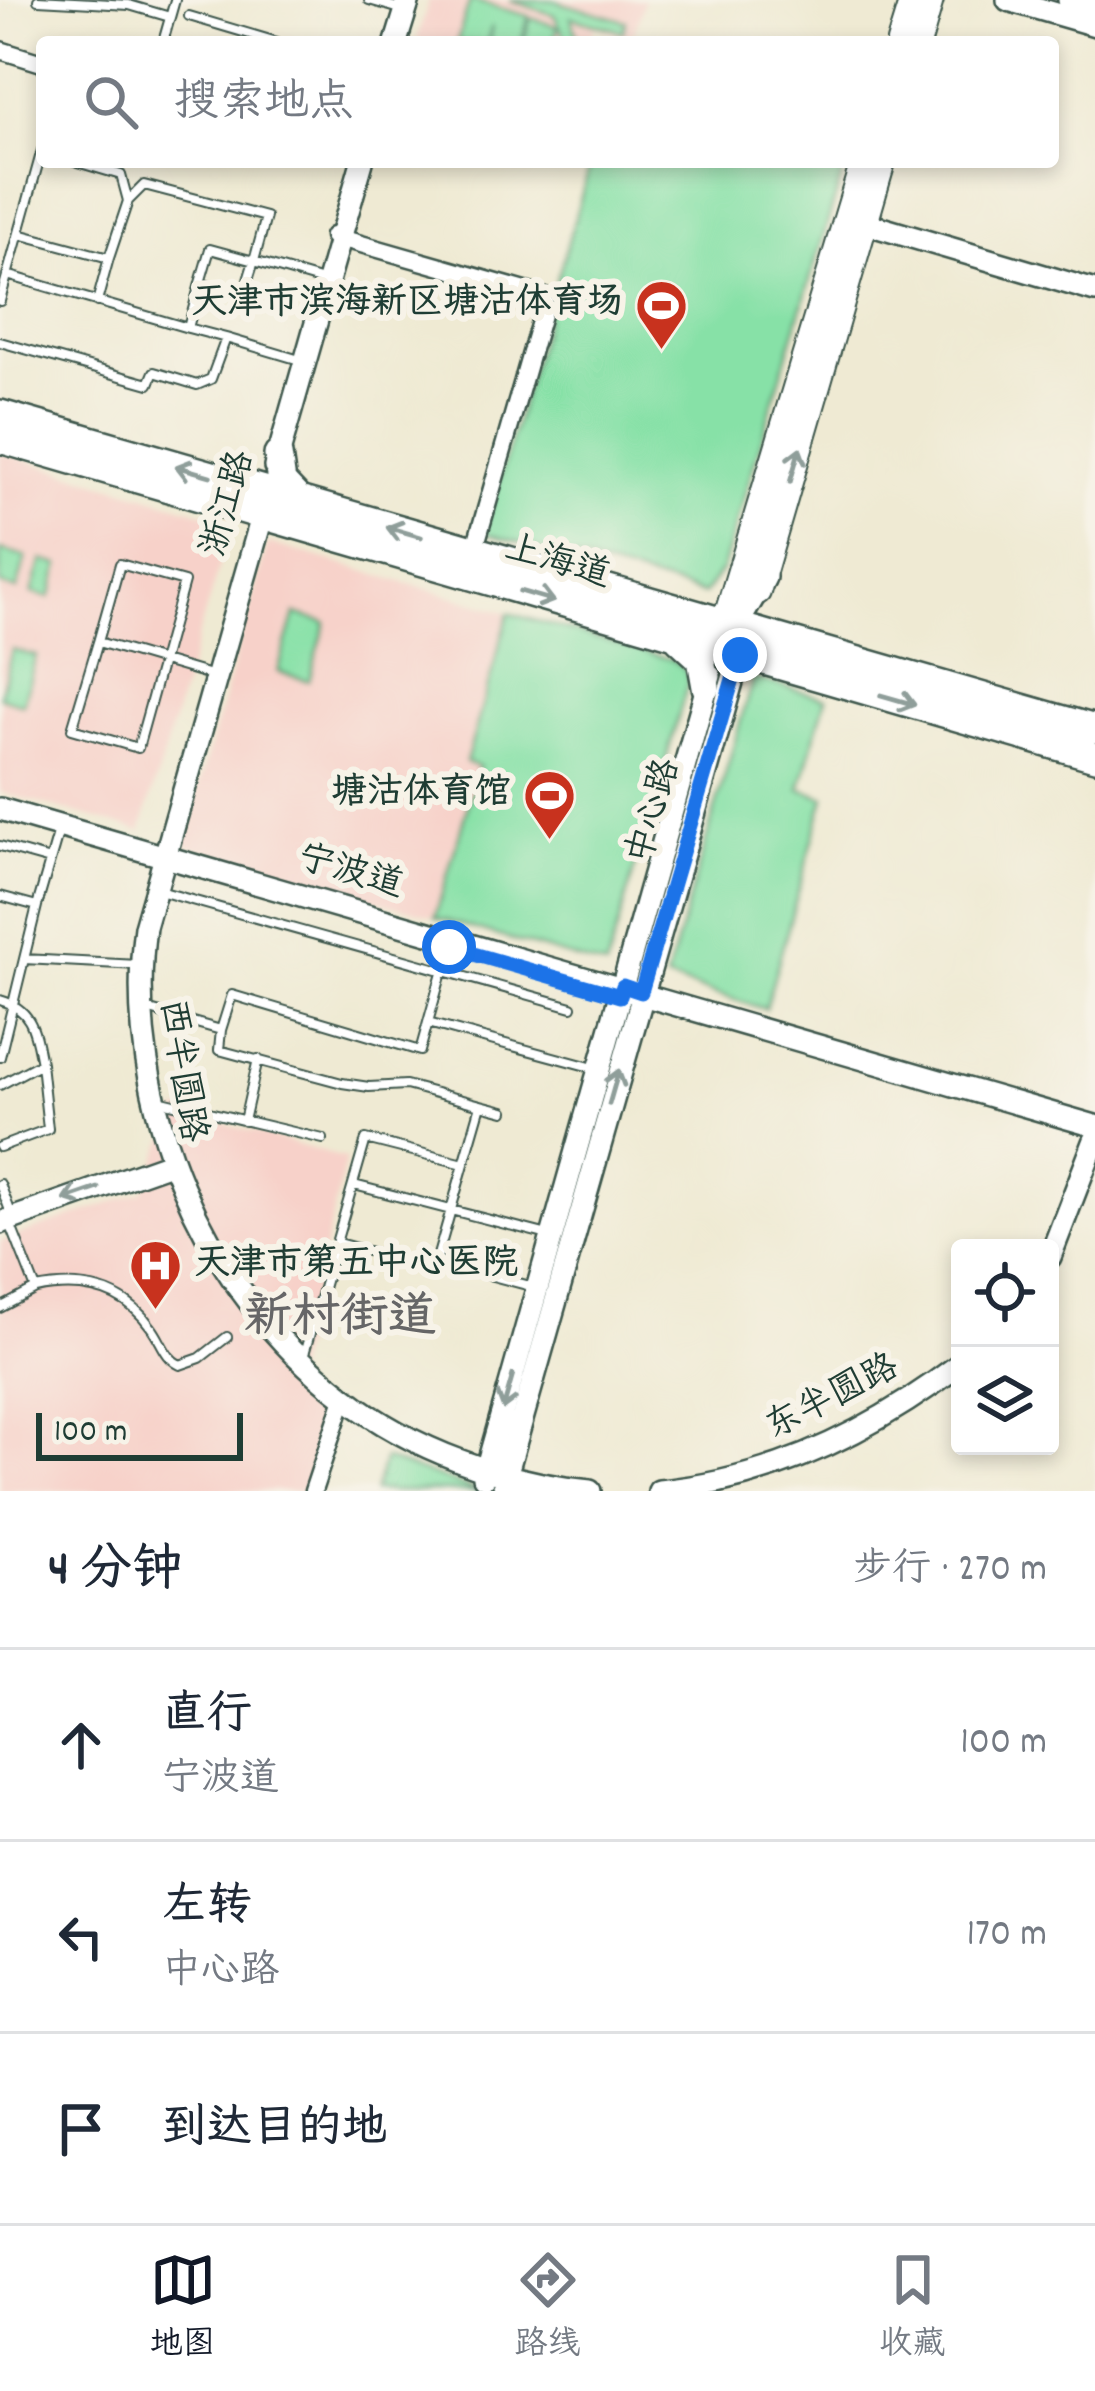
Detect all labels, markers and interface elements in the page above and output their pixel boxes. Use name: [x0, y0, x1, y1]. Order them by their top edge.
search box: [36, 36, 1059, 168]
icon: search: [78, 69, 144, 135]
text: 搜索地点: [174, 73, 354, 137]
sports icon: 天津市滨海新区塘沽体育场: [634, 277, 690, 351]
place label: 天津市滨海新区塘沽体育场: [191, 279, 623, 331]
street label: 浙江路: [190, 445, 270, 563]
one-way arrow: [785, 447, 807, 485]
one-way arrow: [175, 458, 213, 480]
one-way arrow: [386, 519, 424, 541]
street label: 上海道: [498, 524, 616, 604]
one-way arrow: [517, 586, 555, 608]
route end: [713, 628, 767, 682]
one-way arrow: [878, 691, 916, 713]
street label: 中心路: [616, 753, 696, 871]
sports icon: 塘沽体育馆: [522, 767, 578, 841]
place label: 塘沽体育馆: [331, 769, 511, 821]
street label: 宁波道: [291, 834, 409, 914]
route start: [422, 920, 476, 974]
street label: 西半圆路: [143, 996, 217, 1146]
one-way arrow: [605, 1069, 627, 1107]
one-way arrow: [63, 1185, 100, 1206]
hospital icon: 天津市第五中心医院: [127, 1238, 183, 1312]
map controls: [951, 1239, 1059, 1455]
button: locate: [951, 1239, 1059, 1347]
place label: 天津市第五中心医院: [194, 1240, 518, 1292]
district label: 新村街道: [244, 1286, 436, 1355]
street label: 东半圆路: [757, 1343, 909, 1455]
button: layers: [951, 1347, 1059, 1455]
one-way arrow: [496, 1372, 518, 1410]
scale bar: [36, 1407, 243, 1460]
text: 100 m: [54, 1410, 127, 1457]
text: 4 分钟: [48, 1537, 183, 1609]
text: 步行 · 270 m: [853, 1544, 1047, 1599]
text: 直行: [162, 1685, 252, 1749]
icon: ahead: [48, 1712, 114, 1778]
text: 100 m: [960, 1717, 1047, 1772]
text: 宁波道: [162, 1754, 279, 1809]
text: 左转: [162, 1877, 252, 1941]
icon: left: [48, 1904, 114, 1970]
text: 170 m: [967, 1909, 1047, 1964]
text: 中心路: [162, 1946, 279, 2001]
icon: arrive: [48, 2096, 114, 2162]
text: 到达目的地: [162, 2099, 387, 2163]
tab: 地图: [150, 2247, 216, 2370]
tab: 路线: [515, 2247, 581, 2370]
tab: 收藏: [880, 2247, 946, 2370]

